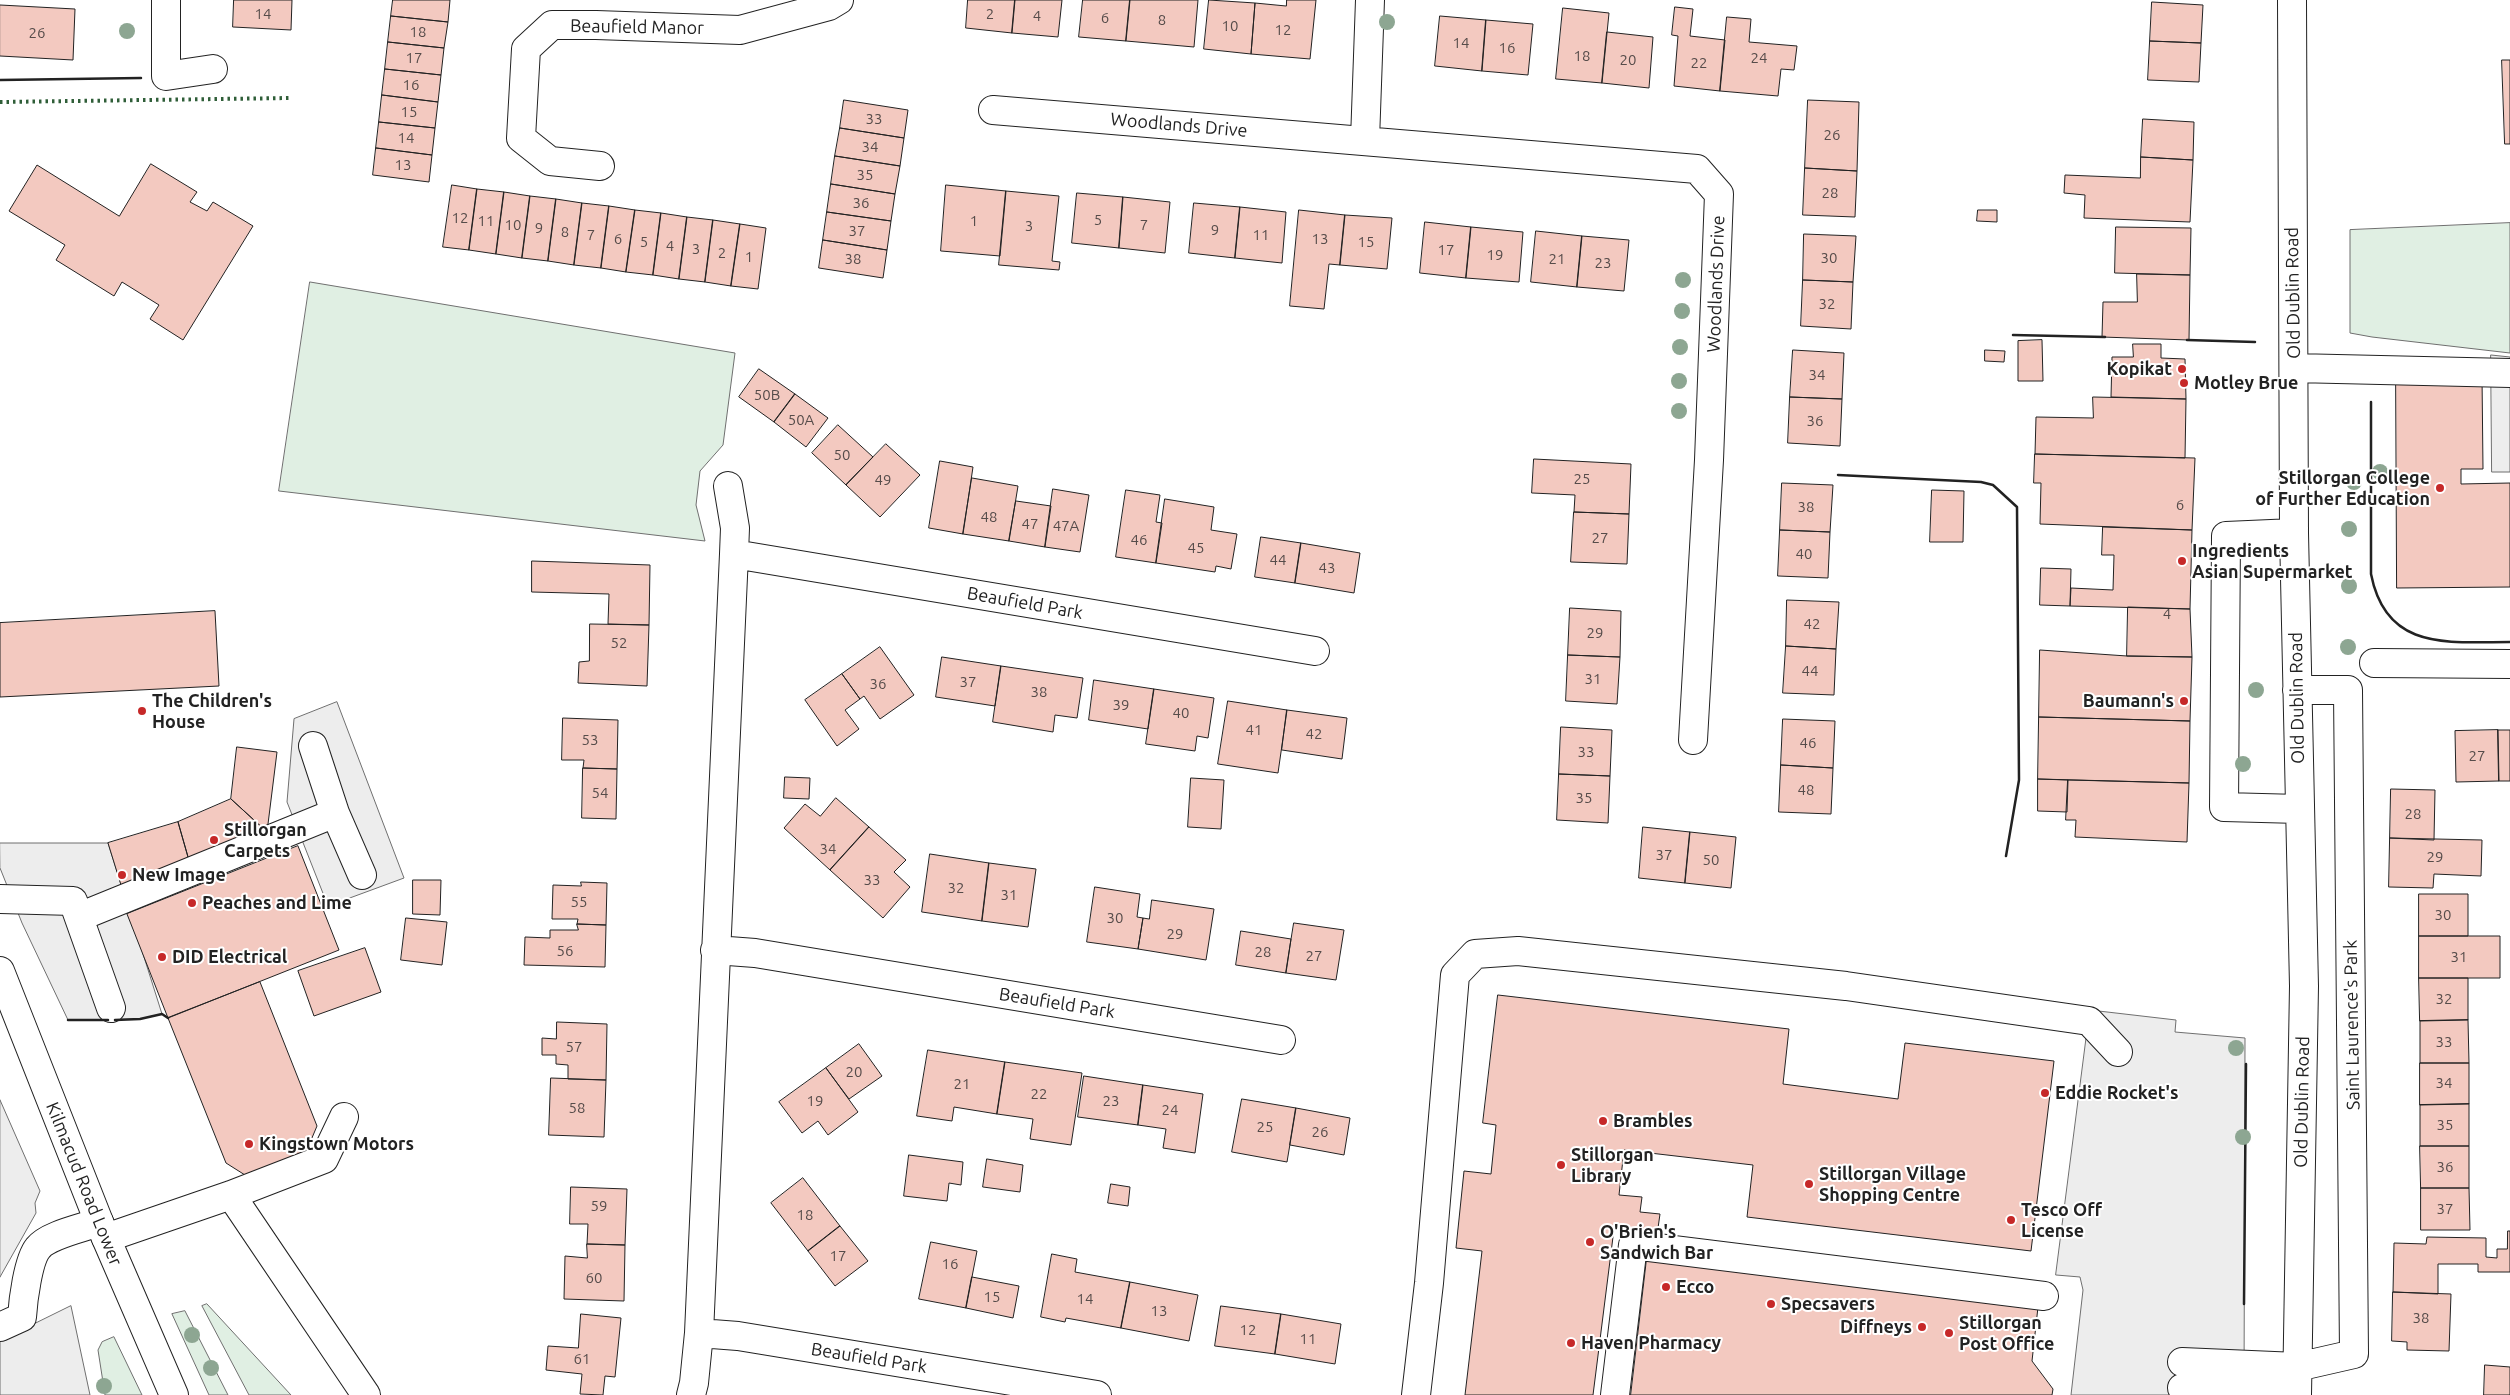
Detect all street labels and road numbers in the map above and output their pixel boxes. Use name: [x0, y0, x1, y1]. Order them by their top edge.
street label: Beaufield Manor: [570, 15, 704, 39]
street label: Woodlands Drive: [1110, 108, 1248, 142]
street label: Woodlands Drive: [1703, 215, 1729, 353]
street label: Old Dublin Road: [2281, 227, 2305, 359]
street label: Beaufield Park: [965, 582, 1085, 624]
street label: Old Dublin Road: [2285, 632, 2309, 764]
street label: Saint Laurence's Park: [2340, 940, 2364, 1110]
street label: Beaufield Park: [997, 983, 1117, 1023]
street label: Old Dublin Road: [2290, 1036, 2314, 1168]
street label: Kilmacud Road Lower: [41, 1099, 127, 1269]
street label: Beaufield Park: [809, 1338, 929, 1378]

